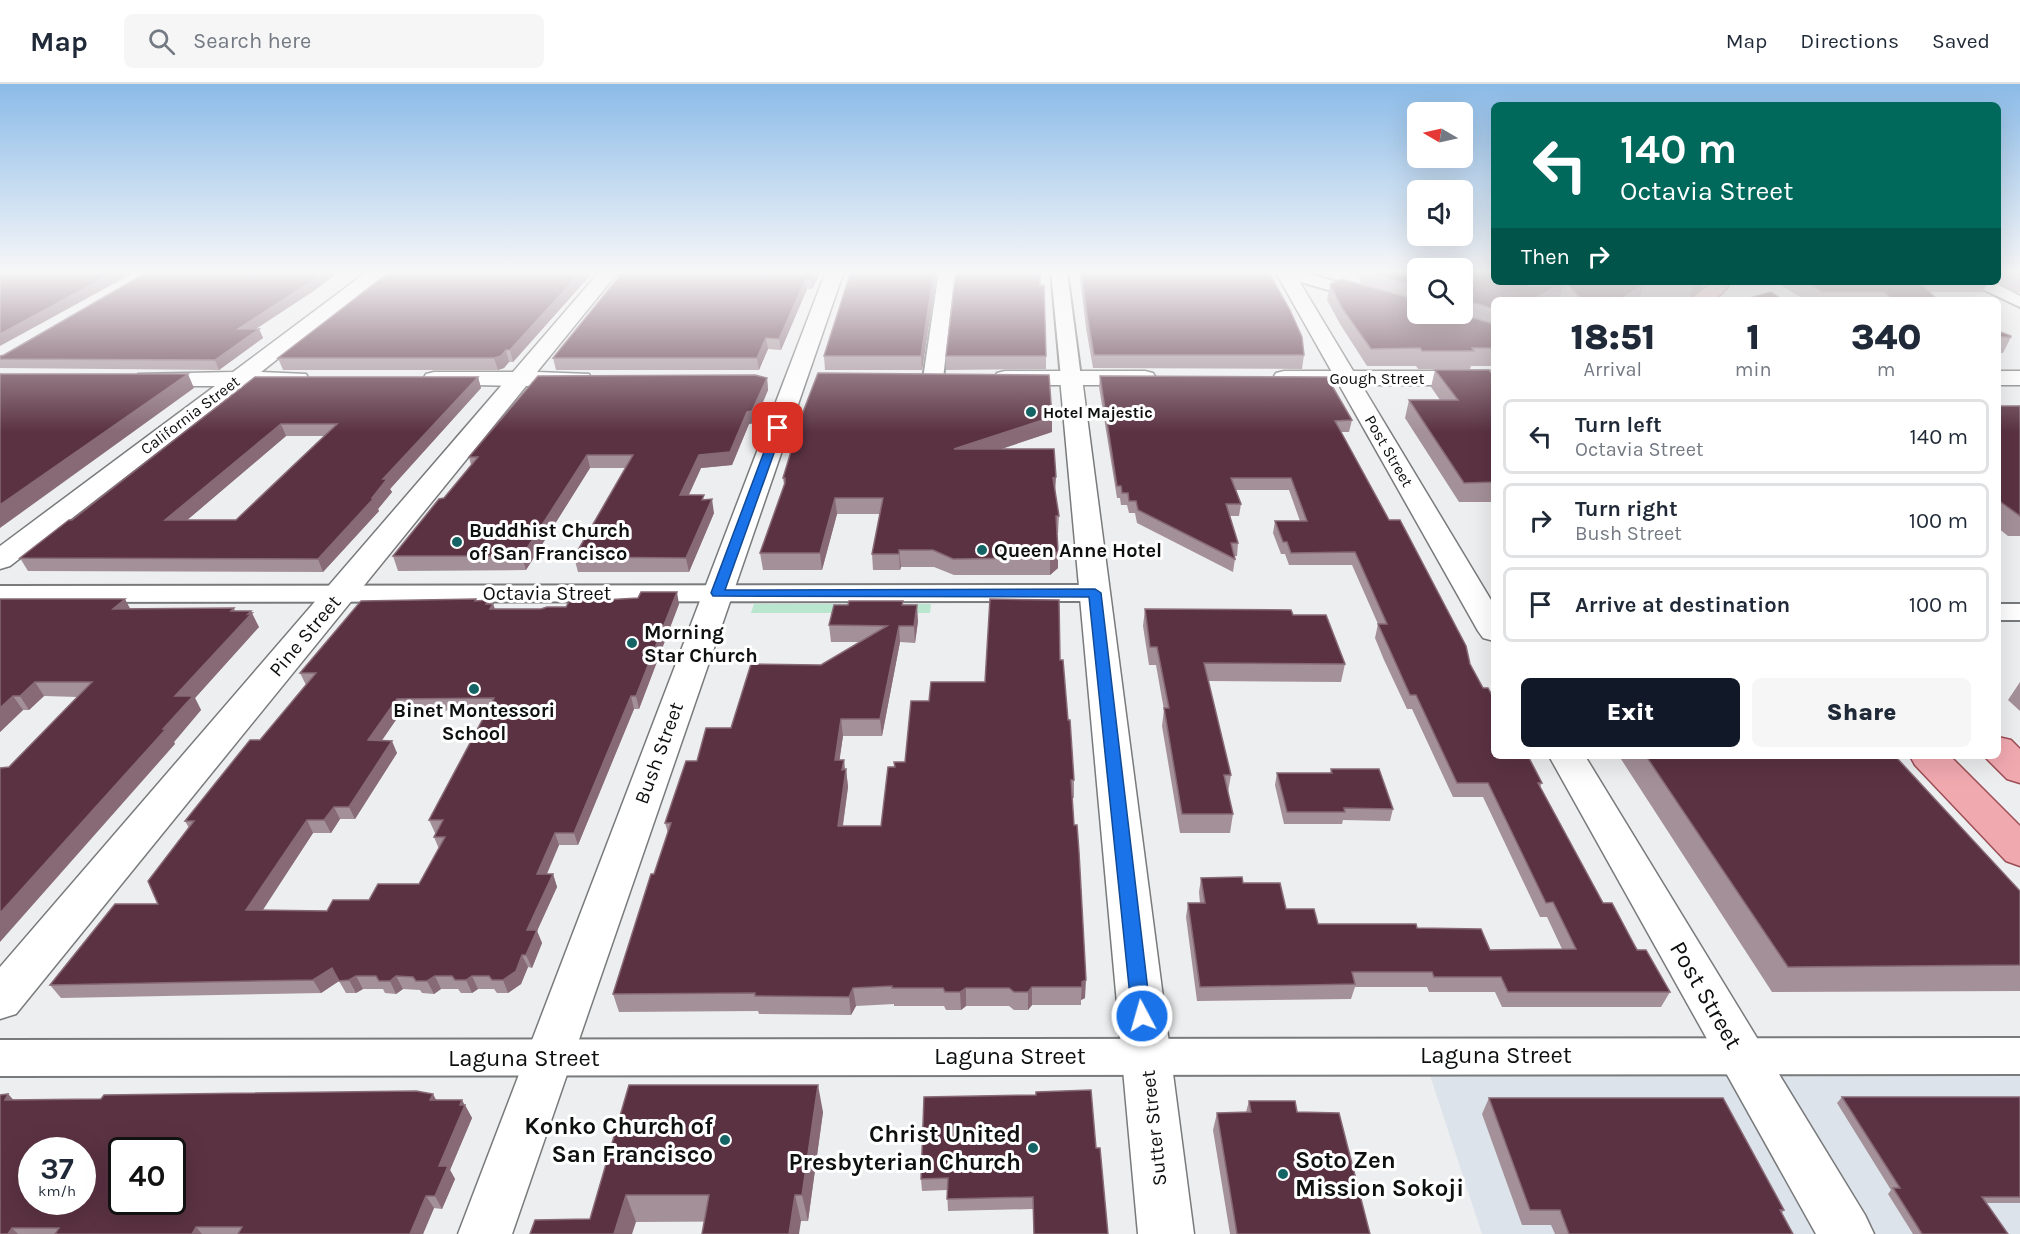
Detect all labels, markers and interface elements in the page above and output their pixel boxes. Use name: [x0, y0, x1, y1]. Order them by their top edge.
search box: [124, 14, 544, 68]
text: Map: [30, 25, 88, 58]
icon: search: [145, 25, 178, 58]
text: Search here: [193, 28, 311, 54]
text: Map: [1726, 29, 1767, 53]
text: Directions: [1800, 29, 1899, 53]
text: Saved: [1932, 29, 1990, 53]
north arrow: [1407, 102, 1473, 168]
map controls: [1407, 102, 1473, 324]
text: 140 m: [1620, 124, 1737, 174]
icon: left: [1521, 126, 1599, 204]
text: Octavia Street: [1620, 175, 1793, 207]
button: sound: [1407, 180, 1473, 246]
icon: right: [1582, 240, 1615, 273]
text: Then: [1521, 244, 1570, 270]
button: search: [1407, 258, 1473, 324]
text: 18:51: [1570, 316, 1655, 358]
text: 1: [1746, 316, 1760, 358]
text: 340: [1851, 316, 1922, 358]
text: Arrival: [1584, 358, 1642, 381]
text: min: [1735, 358, 1772, 381]
text: m: [1877, 358, 1896, 381]
street label: Gough Street: [1329, 369, 1425, 388]
street label: California Street: [137, 372, 243, 458]
pin: [752, 402, 803, 453]
place label: Hotel Majestic: [1043, 403, 1153, 422]
marker: Hotel Majestic: [1024, 405, 1038, 419]
icon: arrive: [761, 411, 794, 444]
street label: Post Street: [1361, 412, 1417, 490]
text: Turn left: [1575, 412, 1662, 438]
icon: left: [1524, 420, 1557, 453]
text: 140 m: [1910, 424, 1968, 450]
text: Octavia Street: [1575, 438, 1703, 461]
text: Turn right: [1575, 496, 1678, 522]
icon: right: [1524, 504, 1557, 537]
text: 100 m: [1909, 508, 1968, 534]
place label: Buddhist Church of San Francisco: [469, 519, 630, 565]
text: Bush Street: [1575, 522, 1682, 545]
marker: Buddhist Church of San Francisco: [450, 535, 464, 549]
place label: Queen Anne Hotel: [994, 539, 1162, 562]
marker: Queen Anne Hotel: [975, 543, 989, 557]
street label: Octavia Street: [483, 582, 612, 605]
icon: arrive: [1524, 588, 1557, 621]
street label: Pine Street: [264, 590, 346, 681]
text: Arrive at destination: [1575, 592, 1790, 618]
text: 100 m: [1909, 592, 1968, 618]
place label: Morning Star Church: [644, 621, 758, 667]
marker: Morning Star Church: [625, 636, 639, 650]
button: Exit: [1521, 678, 1740, 747]
button: Share: [1752, 678, 1971, 747]
marker: Binet Montessori School: [467, 682, 481, 696]
street label: Bush Street: [630, 698, 688, 807]
place label: Binet Montessori School: [393, 699, 555, 745]
street label: Post Street: [1664, 936, 1748, 1054]
position arrow: [1110, 984, 1174, 1048]
street label: Laguna Street: [1420, 1041, 1572, 1069]
street label: Laguna Street: [934, 1042, 1086, 1070]
street label: Laguna Street: [448, 1044, 600, 1072]
street label: Sutter Street: [1136, 1068, 1172, 1187]
place label: Konko Church of San Francisco: [524, 1112, 713, 1168]
place label: Christ United Presbyterian Church: [789, 1120, 1021, 1176]
marker: Konko Church of San Francisco: [718, 1133, 732, 1147]
speed limit sign: 40: [108, 1137, 186, 1215]
marker: Christ United Presbyterian Church: [1026, 1141, 1040, 1155]
place label: Soto Zen Mission Sokoji: [1295, 1146, 1464, 1202]
text: 37: [40, 1151, 74, 1187]
marker: Soto Zen Mission Sokoji: [1276, 1167, 1290, 1181]
text: km/h: [38, 1182, 76, 1200]

